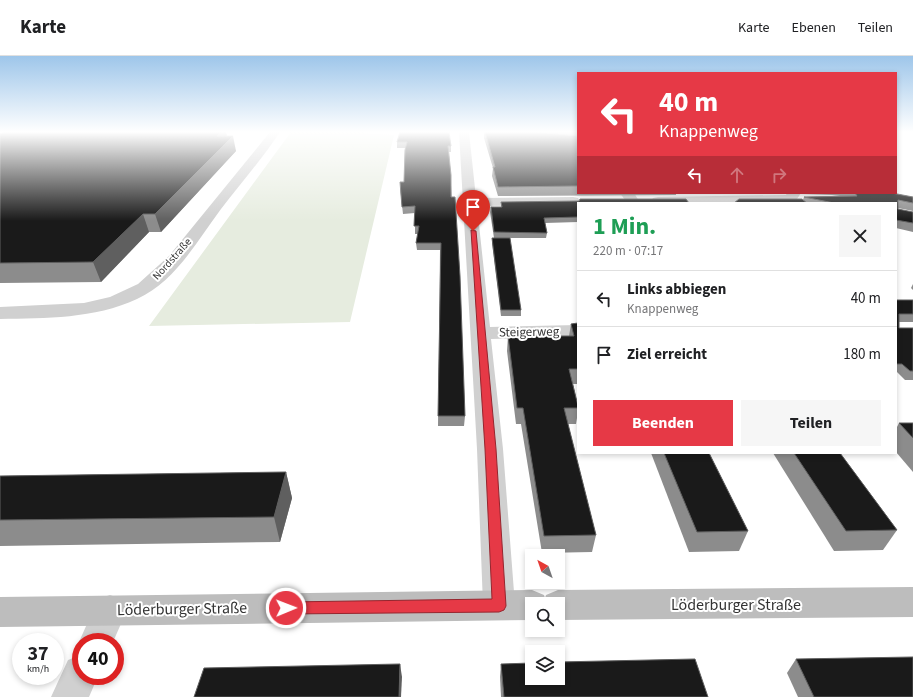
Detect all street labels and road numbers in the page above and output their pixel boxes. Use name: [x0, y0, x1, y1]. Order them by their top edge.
street label: Nordstraße: [149, 234, 195, 283]
street label: Steigerweg: [499, 322, 560, 342]
street label: Löderburger Straße: [671, 594, 801, 616]
street label: Löderburger Straße: [117, 597, 247, 621]

